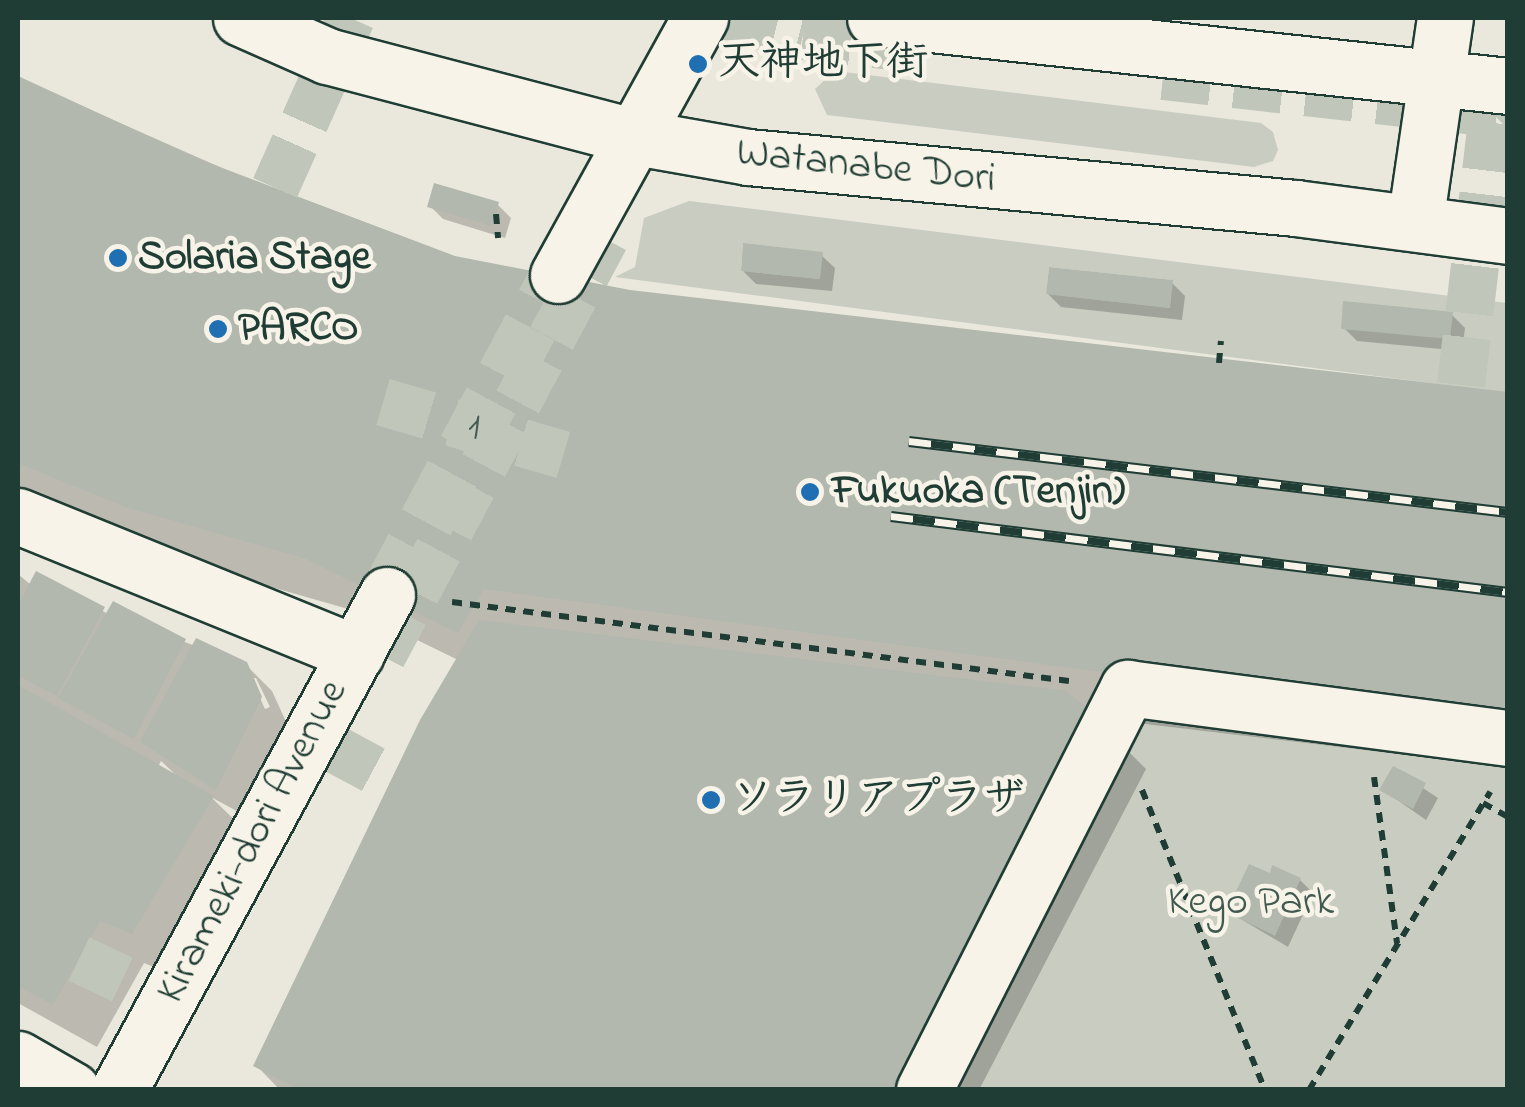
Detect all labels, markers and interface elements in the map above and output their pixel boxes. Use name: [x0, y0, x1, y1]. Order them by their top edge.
place label: 天神地下街: [718, 39, 928, 89]
marker: 天神地下街: [687, 53, 709, 75]
street label: Watanabe Dori: [734, 128, 998, 206]
place label: Solaria Stage: [138, 233, 371, 283]
marker: Solaria Stage: [107, 247, 129, 269]
place label: PARCO: [238, 304, 359, 354]
marker: PARCO: [207, 318, 229, 340]
house number: 1: [468, 406, 480, 452]
place label: Fukuoka (Tenjin): [832, 467, 1125, 517]
marker: Fukuoka (Tenjin): [797, 479, 823, 505]
street label: Kirameki-dori Avenue: [147, 672, 359, 1012]
place label: ソラリアプラザ: [731, 775, 1025, 825]
marker: ソラリアプラザ: [700, 789, 722, 811]
park label: Kego Park: [1168, 878, 1334, 928]

